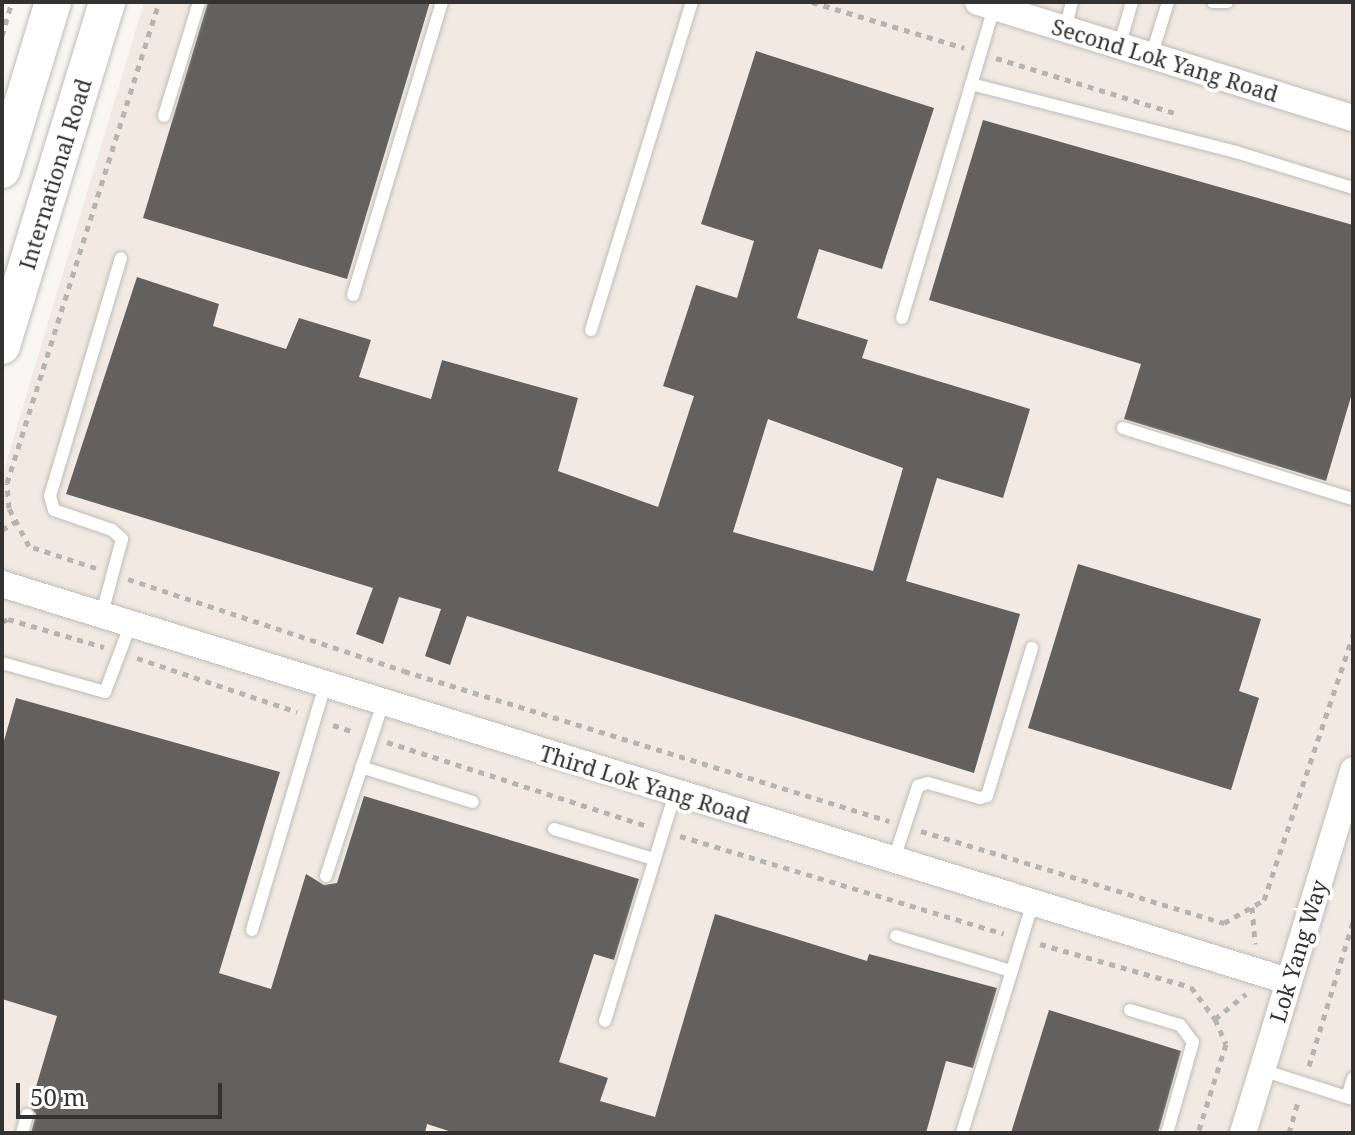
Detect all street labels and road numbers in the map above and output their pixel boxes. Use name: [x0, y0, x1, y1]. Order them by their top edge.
street label: Second Lok Yang Road: [1049, 13, 1281, 107]
street label: International Road: [13, 75, 97, 273]
street label: Third Lok Yang Road: [537, 739, 753, 829]
street label: Lok Yang Way: [1264, 877, 1332, 1025]

